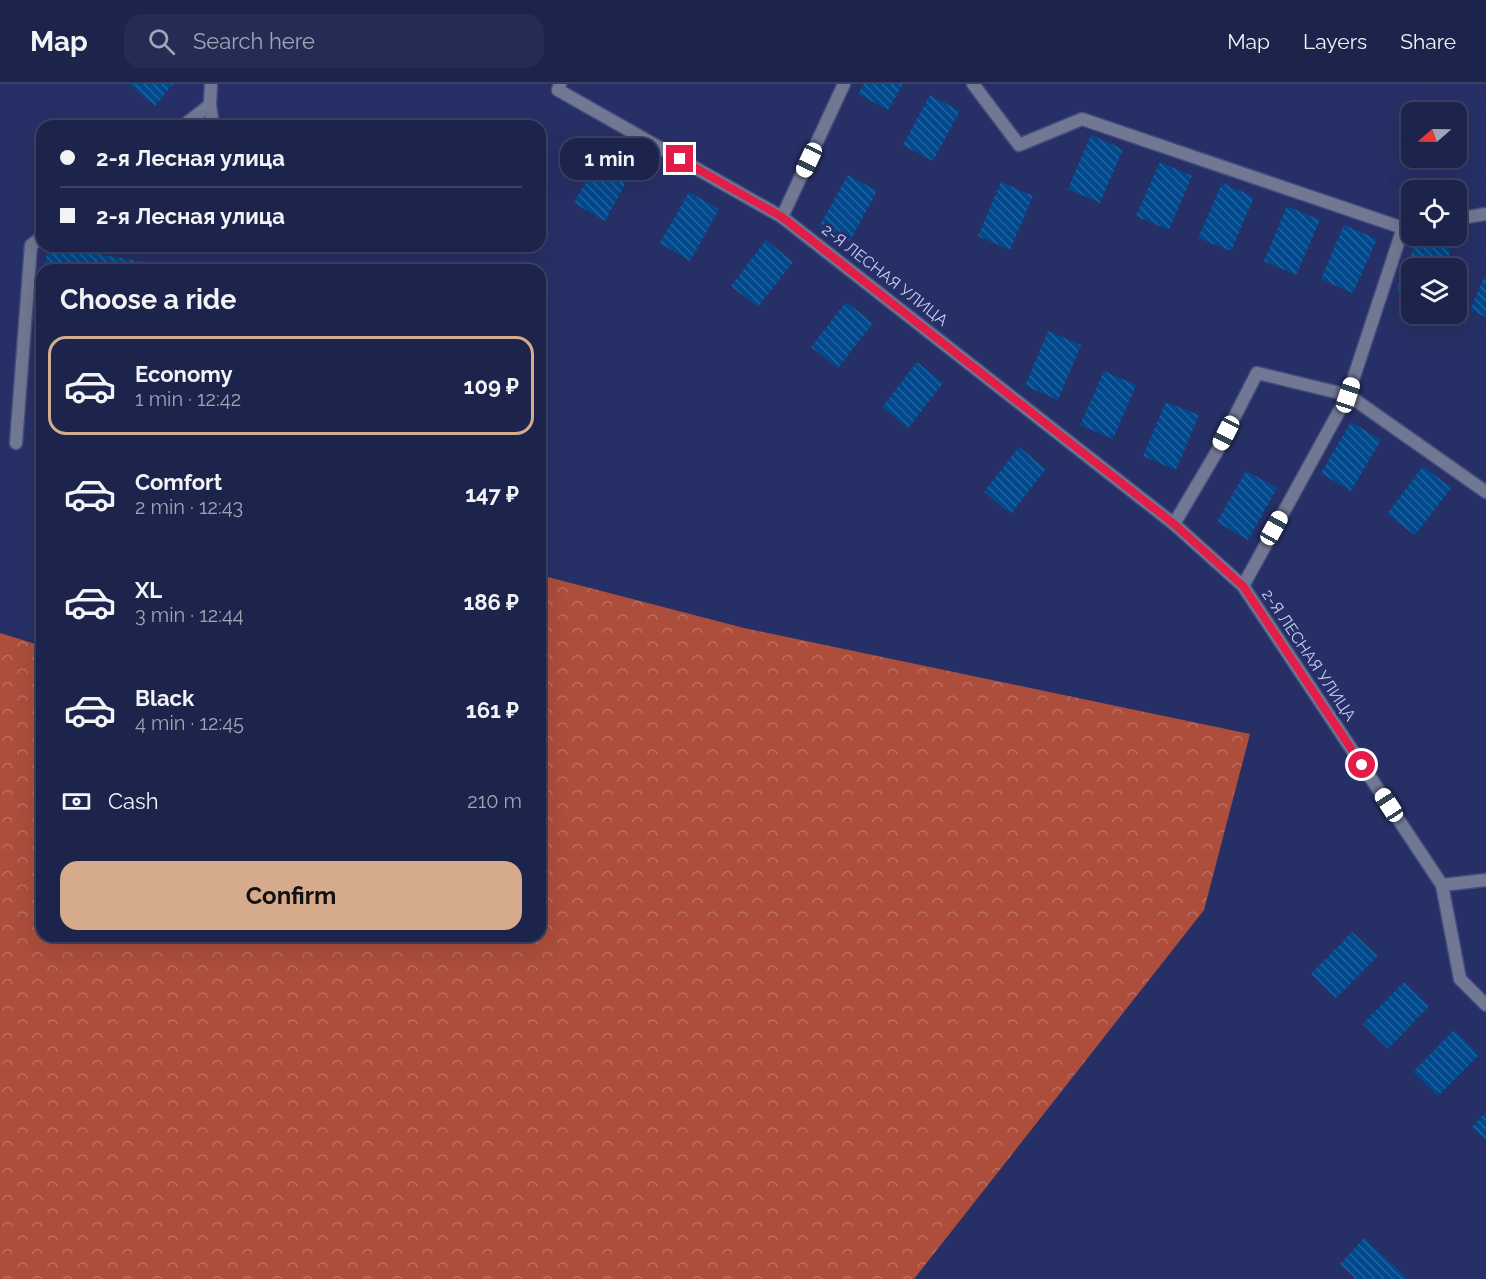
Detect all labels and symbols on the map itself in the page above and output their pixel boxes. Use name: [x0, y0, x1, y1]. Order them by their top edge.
north arrow: [1401, 102, 1467, 168]
callout: 1 min: [560, 138, 659, 180]
car: [793, 140, 825, 180]
route end: [666, 145, 693, 172]
street label: 2-Я ЛЕСНАЯ УЛИЦА: [818, 220, 952, 330]
car: [1334, 375, 1362, 415]
car: [1210, 413, 1242, 453]
car: [1257, 508, 1291, 548]
street label: 2-Я ЛЕСНАЯ УЛИЦА: [1258, 586, 1360, 725]
route start: [1348, 751, 1375, 778]
car: [1372, 785, 1406, 825]

